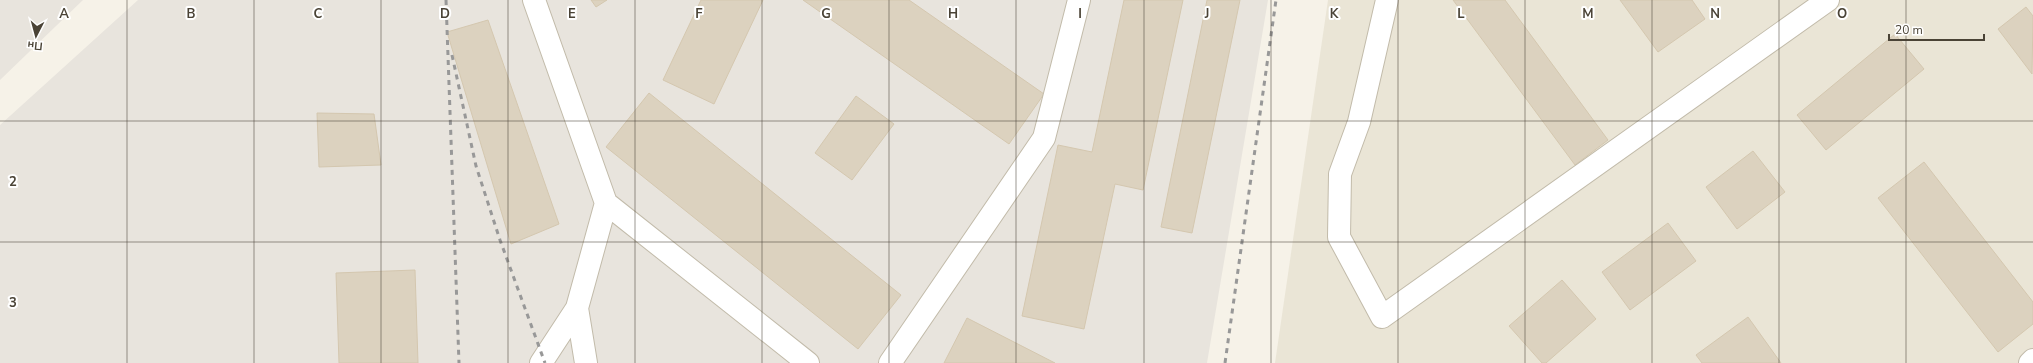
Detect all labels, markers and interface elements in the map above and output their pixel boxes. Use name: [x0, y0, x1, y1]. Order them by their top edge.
text: A: [59, 5, 69, 23]
text: B: [187, 5, 196, 23]
text: C: [314, 5, 323, 23]
text: D: [440, 5, 450, 23]
text: E: [568, 5, 576, 23]
text: F: [695, 5, 703, 23]
text: G: [821, 5, 831, 23]
text: H: [948, 5, 958, 23]
text: I: [1078, 5, 1082, 23]
text: J: [1204, 5, 1209, 23]
text: K: [1330, 5, 1339, 23]
text: L: [1457, 5, 1465, 23]
text: M: [1582, 5, 1594, 23]
text: N: [1710, 5, 1720, 23]
text: O: [1837, 5, 1847, 23]
north arrow: [16, 16, 56, 56]
scale bar: [1889, 16, 1984, 42]
text: 20 m: [1895, 22, 1923, 38]
text: Пн: [27, 37, 43, 54]
text: 2: [9, 173, 17, 191]
text: 3: [9, 294, 17, 312]

